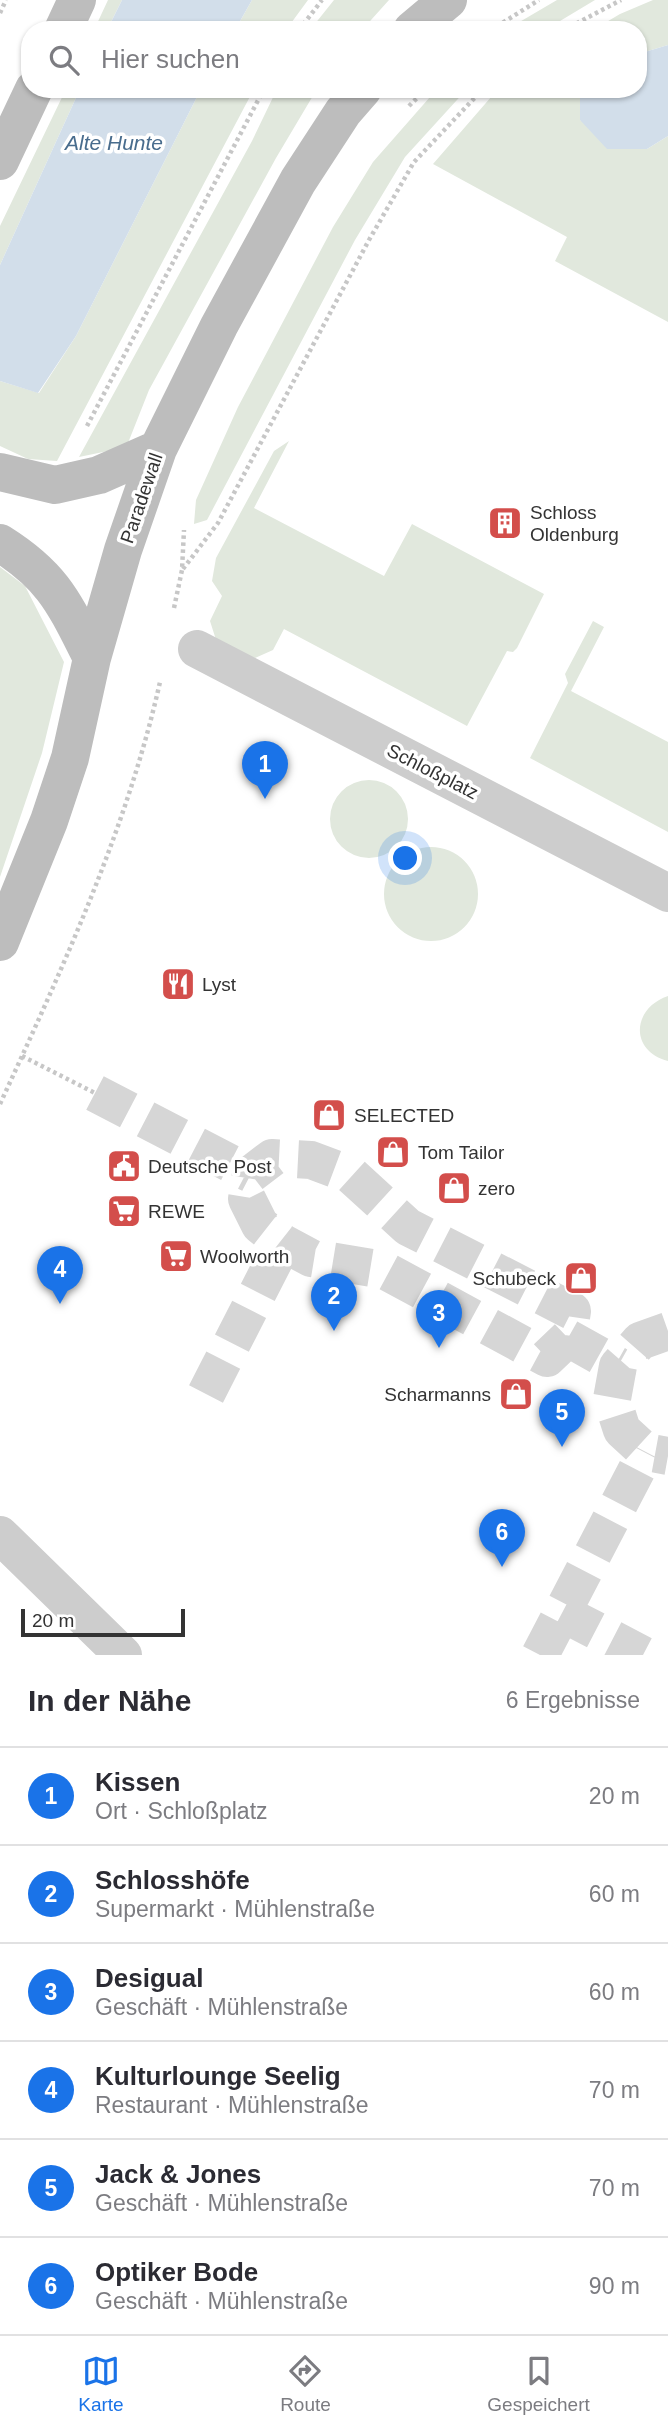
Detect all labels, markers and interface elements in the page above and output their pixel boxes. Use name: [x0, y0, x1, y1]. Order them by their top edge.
search box: [21, 21, 647, 98]
icon: search: [45, 41, 83, 79]
text: Hier suchen: [101, 44, 240, 74]
water label: Alte Hunte: [63, 131, 163, 154]
street label: Paradewall: [116, 450, 167, 546]
place label: Schloss Oldenburg: [530, 502, 619, 545]
building icon: Schloss Oldenburg: [486, 504, 524, 542]
street label: Schloßplatz: [384, 740, 482, 803]
pin: 1: [242, 741, 288, 799]
your location: [388, 841, 422, 875]
restaurant icon: Lyst: [159, 965, 197, 1003]
place label: Lyst: [202, 974, 237, 995]
shop icon: SELECTED: [310, 1096, 348, 1134]
place label: SELECTED: [354, 1105, 454, 1126]
shop icon: Tom Tailor: [374, 1133, 412, 1171]
place label: Tom Tailor: [418, 1142, 505, 1163]
public building icon: Deutsche Post: [105, 1147, 143, 1185]
place label: Deutsche Post: [148, 1156, 272, 1177]
shop icon: zero: [435, 1169, 473, 1207]
place label: zero: [478, 1178, 515, 1199]
supermarket icon: REWE: [105, 1192, 143, 1230]
place label: REWE: [148, 1201, 205, 1222]
supermarket icon: Woolworth: [157, 1237, 195, 1275]
pin: 4: [37, 1246, 83, 1304]
place label: Woolworth: [200, 1246, 289, 1267]
shop icon: Schubeck: [562, 1259, 600, 1297]
place label: Schubeck: [473, 1268, 556, 1289]
pin: 2: [311, 1273, 357, 1331]
pin: 3: [416, 1290, 462, 1348]
shop icon: Scharmanns: [497, 1375, 535, 1413]
place label: Scharmanns: [384, 1384, 491, 1405]
pin: 5: [539, 1389, 585, 1447]
pin: 6: [479, 1509, 525, 1567]
scale bar: [21, 1606, 186, 1638]
text: 20 m: [32, 1610, 74, 1631]
text: In der Nähe: [28, 1684, 191, 1717]
text: 6 Ergebnisse: [506, 1687, 640, 1713]
text: Kissen: [95, 1767, 180, 1797]
text: 1: [45, 1783, 57, 1809]
text: 20 m: [589, 1783, 640, 1809]
text: Ort · Schloßplatz: [95, 1798, 268, 1824]
text: Schlosshöfe: [95, 1865, 250, 1895]
text: 2: [45, 1881, 57, 1907]
text: 60 m: [589, 1881, 640, 1907]
text: Supermarkt · Mühlenstraße: [95, 1896, 375, 1922]
text: Desigual: [95, 1963, 203, 1993]
text: 3: [45, 1979, 57, 2005]
text: 60 m: [589, 1979, 640, 2005]
text: Geschäft · Mühlenstraße: [95, 1994, 348, 2020]
text: Kulturlounge Seelig: [95, 2061, 341, 2091]
text: 4: [45, 2077, 57, 2103]
text: 70 m: [589, 2077, 640, 2103]
text: Restaurant · Mühlenstraße: [95, 2092, 369, 2118]
text: Jack & Jones: [95, 2159, 261, 2189]
text: 5: [45, 2175, 57, 2201]
text: 70 m: [589, 2175, 640, 2201]
text: Geschäft · Mühlenstraße: [95, 2190, 348, 2216]
text: Optiker Bode: [95, 2257, 258, 2287]
text: 6: [45, 2273, 57, 2299]
text: 90 m: [589, 2273, 640, 2299]
text: Geschäft · Mühlenstraße: [95, 2288, 348, 2314]
tab: Karte: [78, 2352, 124, 2416]
tab: Route: [280, 2352, 331, 2416]
tab: Gespeichert: [487, 2352, 590, 2416]

